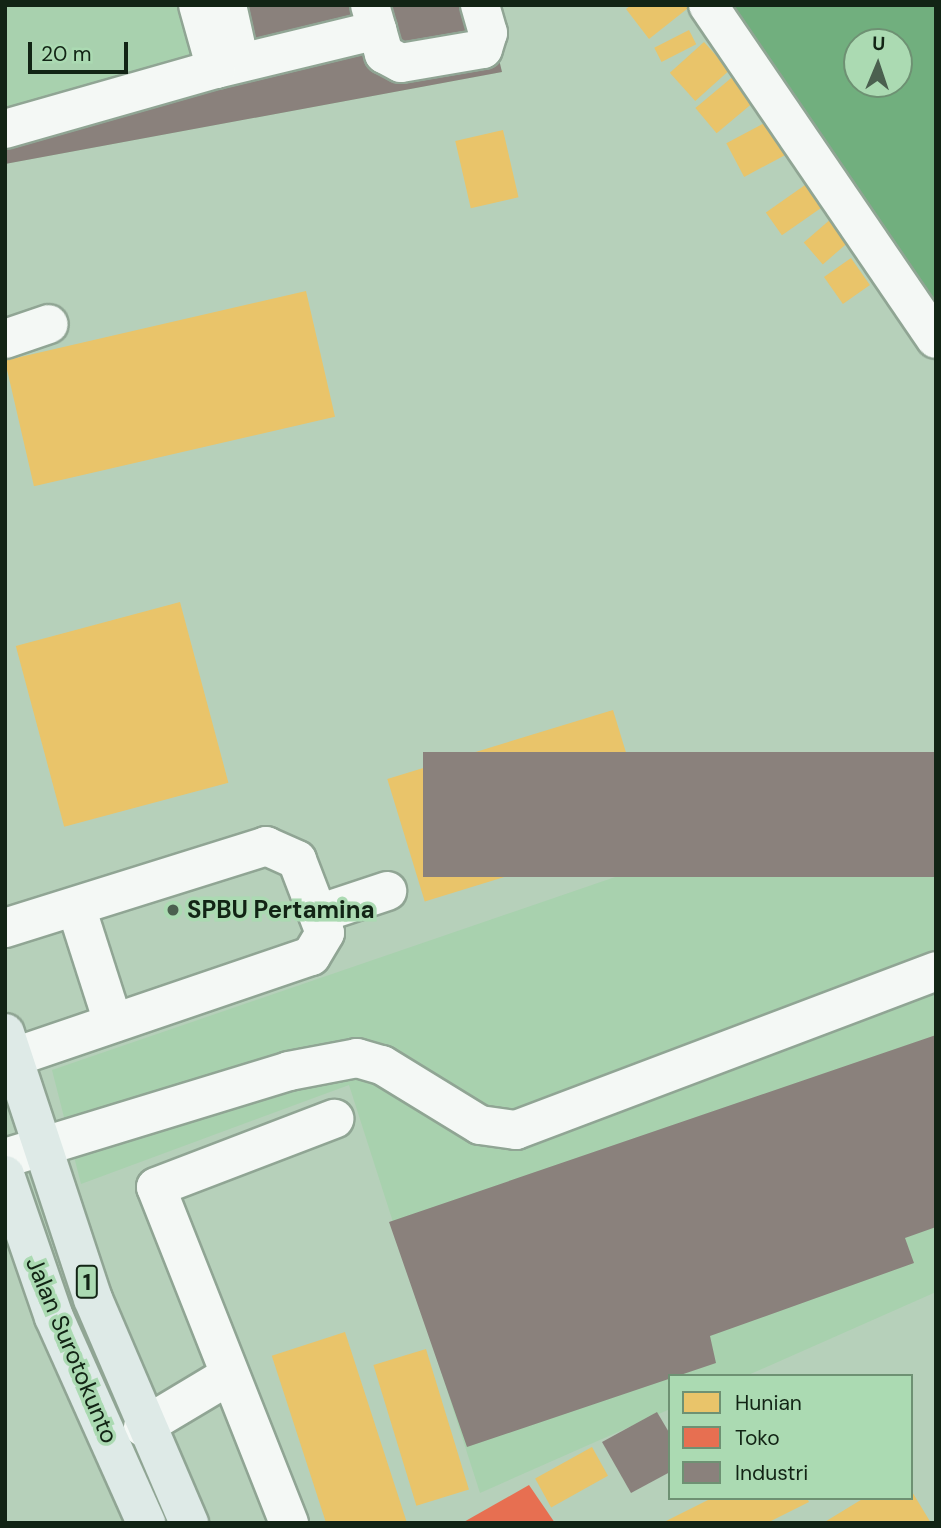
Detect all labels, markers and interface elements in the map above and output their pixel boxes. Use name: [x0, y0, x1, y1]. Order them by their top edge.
scale bar: [32, 28, 131, 72]
north arrow: [843, 28, 913, 98]
text: U: [872, 31, 886, 56]
text: 20 m: [41, 40, 92, 68]
place label: SPBU Pertamina: [187, 896, 375, 924]
marker: SPBU Pertamina: [165, 902, 181, 918]
street label: Jalan Surotokunto: [20, 1252, 124, 1448]
road number: 1: [75, 1262, 99, 1302]
legend: [668, 1374, 913, 1500]
text: Hunian: [735, 1389, 802, 1417]
text: Toko: [735, 1424, 780, 1452]
text: Industri: [735, 1459, 808, 1487]

